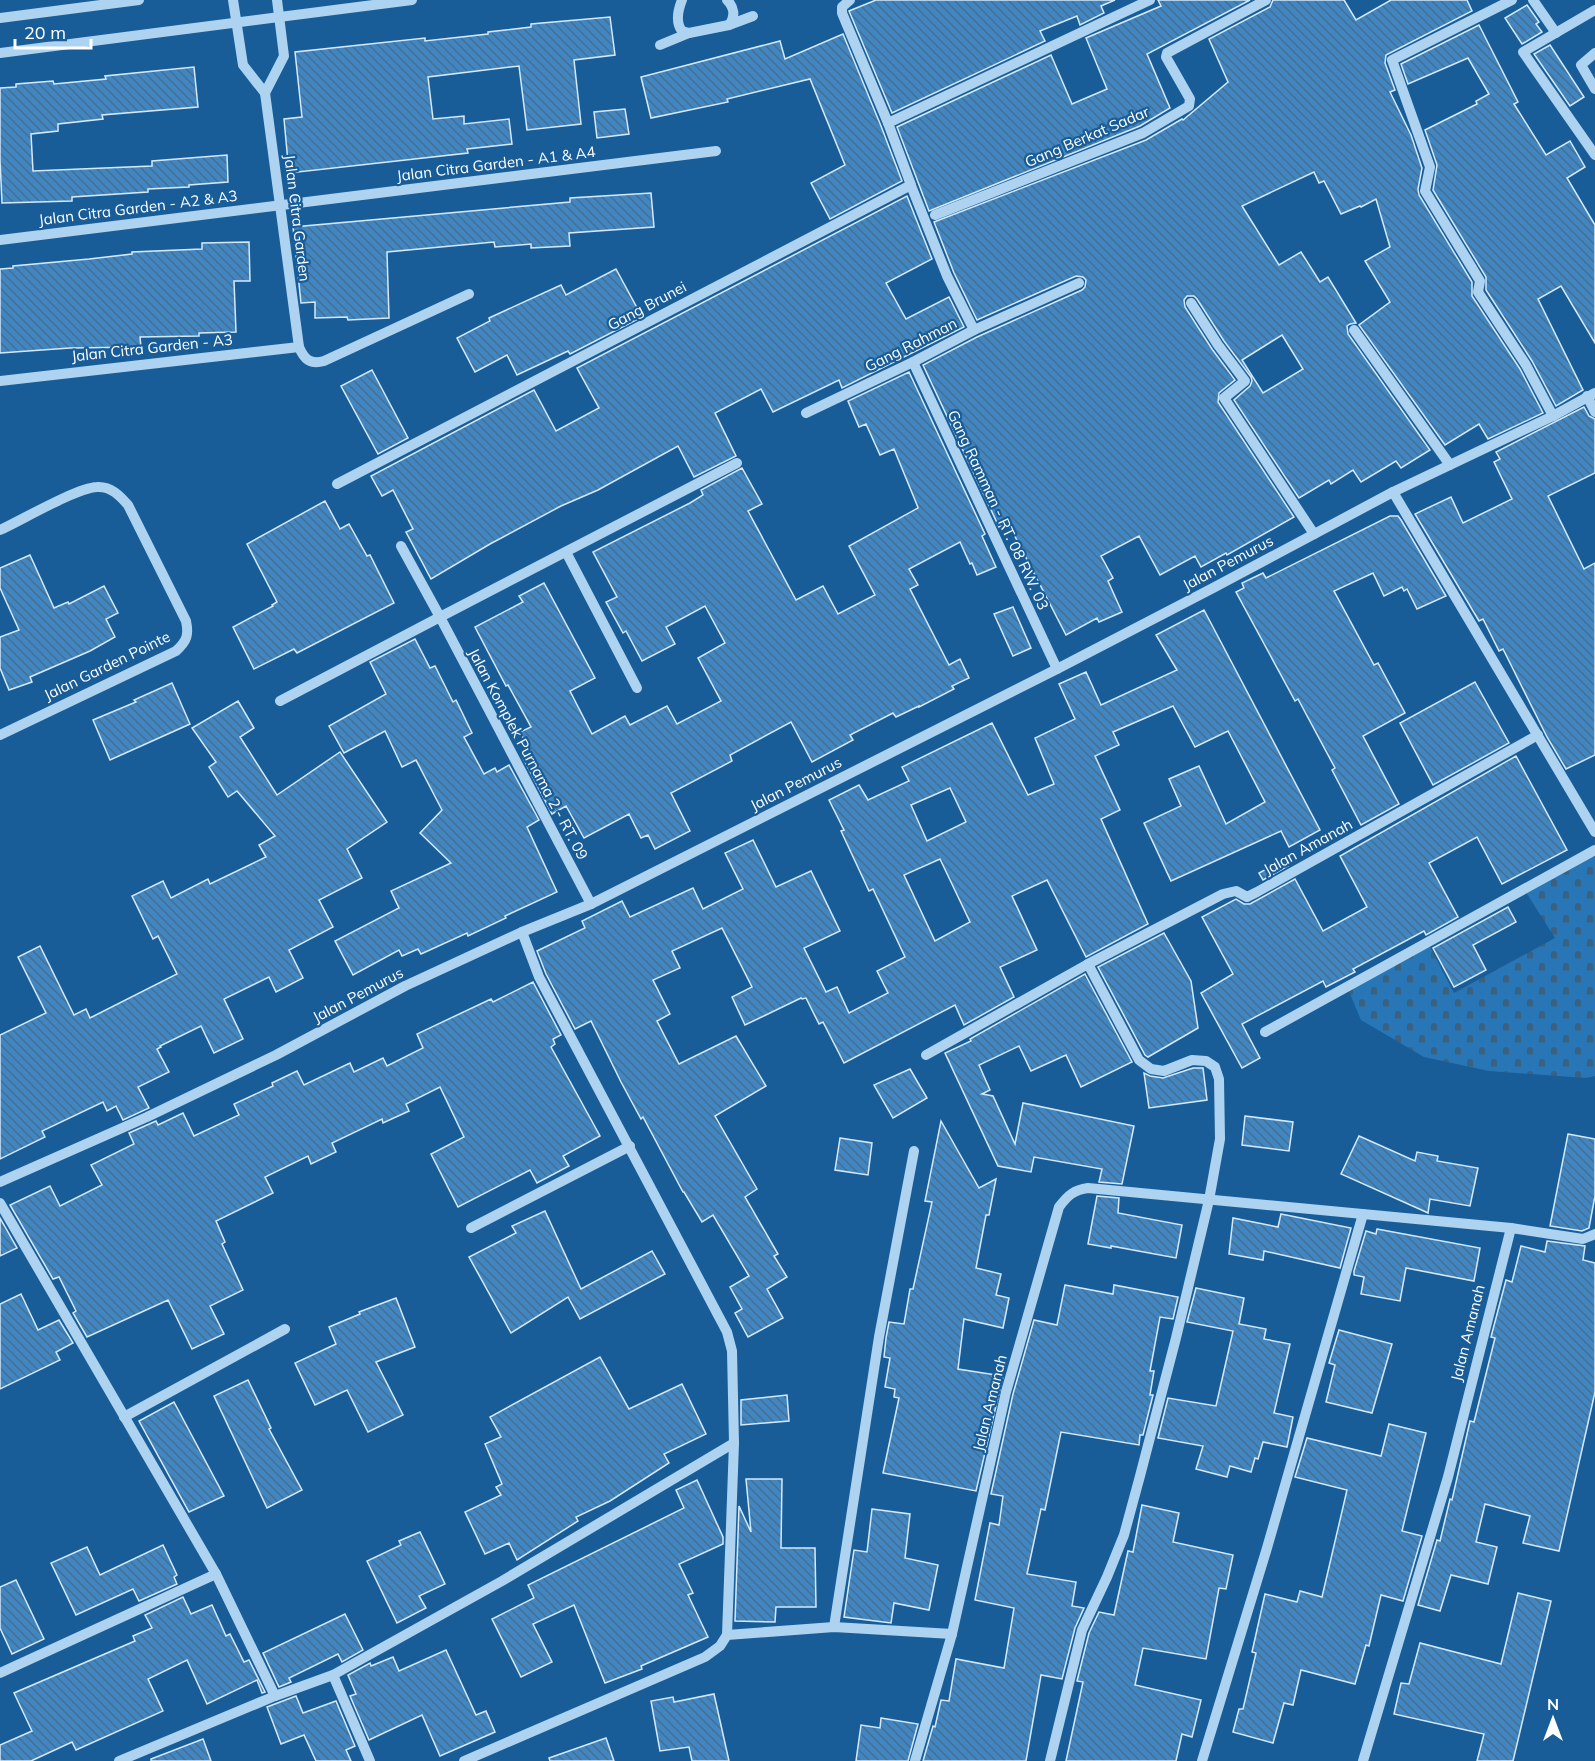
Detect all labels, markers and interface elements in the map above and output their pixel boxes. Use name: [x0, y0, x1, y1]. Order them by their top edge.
scale bar: [15, 12, 92, 50]
text: 20 m: [24, 21, 66, 44]
street label: Gang Berkat Sadar: [1022, 102, 1152, 171]
street label: Jalan Citra Garden - A1 & A4: [396, 142, 596, 185]
street label: Jalan Citra Garden: [280, 153, 315, 283]
street label: Jalan Citra Garden - A2 & A3: [38, 186, 238, 229]
street label: Gang Brunei: [604, 277, 689, 334]
street label: Gang Rahman: [862, 313, 960, 376]
street label: Jalan Citra Garden - A3: [70, 330, 234, 365]
street label: Gang Ramman - RT. 08 RW. 03: [944, 407, 1053, 613]
street label: Jalan Pemurus: [1179, 531, 1276, 594]
street label: Jalan Garden Pointe: [41, 627, 173, 704]
street label: Jalan Komplek Purnama 2 - RT. 09: [464, 645, 592, 863]
street label: Jalan Pemurus: [747, 752, 845, 815]
street label: Jalan Amanah: [1260, 814, 1356, 879]
street label: Jalan Pemurus: [309, 963, 406, 1026]
street label: Jalan Amanah: [1446, 1283, 1489, 1383]
street label: Jalan Amanah: [968, 1353, 1011, 1453]
north arrow: [1523, 1689, 1583, 1749]
text: N: [1547, 1694, 1559, 1714]

